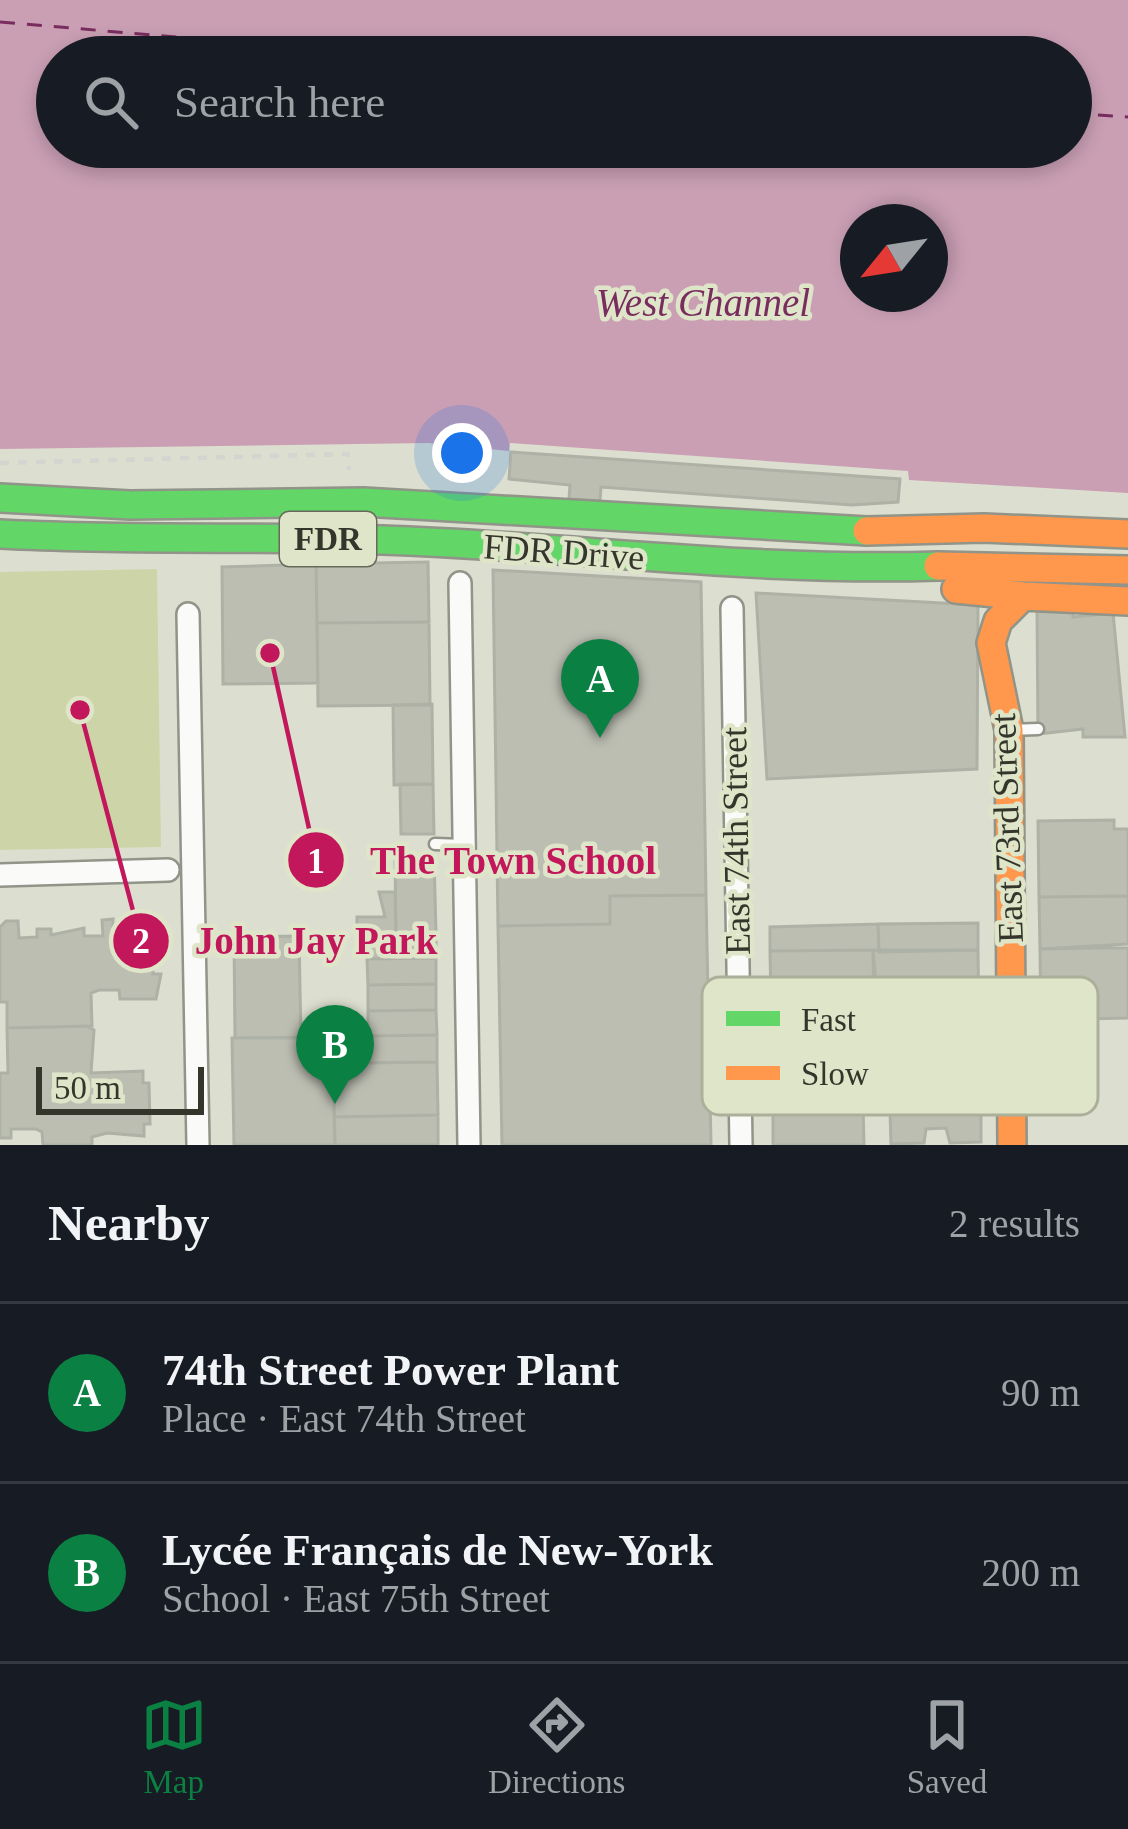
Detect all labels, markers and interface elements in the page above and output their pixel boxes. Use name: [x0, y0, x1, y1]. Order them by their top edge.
search box: [36, 36, 1092, 168]
icon: search: [78, 69, 144, 135]
text: Search here: [174, 77, 385, 127]
north arrow: [840, 204, 948, 312]
water label: West Channel: [596, 281, 810, 324]
your location: [432, 423, 492, 483]
road number: FDR: [280, 512, 376, 566]
street label: FDR Drive: [482, 526, 646, 578]
pin: A: [561, 639, 639, 738]
street label: East 73rd Street: [983, 712, 1031, 944]
street label: East 74th Street: [714, 727, 758, 955]
callout: The Town School: [286, 823, 681, 898]
text: The Town School: [370, 839, 656, 882]
text: 1: [307, 841, 325, 881]
callout: John Jay Park: [111, 903, 462, 978]
text: John Jay Park: [195, 919, 438, 963]
text: 2: [132, 921, 150, 961]
legend: [702, 977, 1098, 1115]
text: Fast: [801, 1002, 856, 1038]
pin: B: [296, 1005, 374, 1104]
text: Slow: [801, 1056, 869, 1092]
scale bar: [36, 1061, 204, 1114]
text: 50 m: [54, 1070, 121, 1106]
text: Nearby: [48, 1195, 209, 1251]
text: 2 results: [949, 1202, 1080, 1245]
text: 74th Street Power Plant: [162, 1345, 619, 1395]
text: A: [73, 1371, 101, 1414]
text: 90 m: [1001, 1371, 1080, 1414]
text: Place · East 74th Street: [162, 1397, 526, 1440]
text: Lycée Français de New-York: [162, 1525, 713, 1575]
text: B: [74, 1551, 100, 1594]
text: 200 m: [981, 1551, 1080, 1594]
text: School · East 75th Street: [162, 1577, 550, 1620]
tab: Map: [141, 1692, 207, 1801]
tab: Directions: [488, 1692, 625, 1801]
tab: Saved: [907, 1692, 987, 1801]

